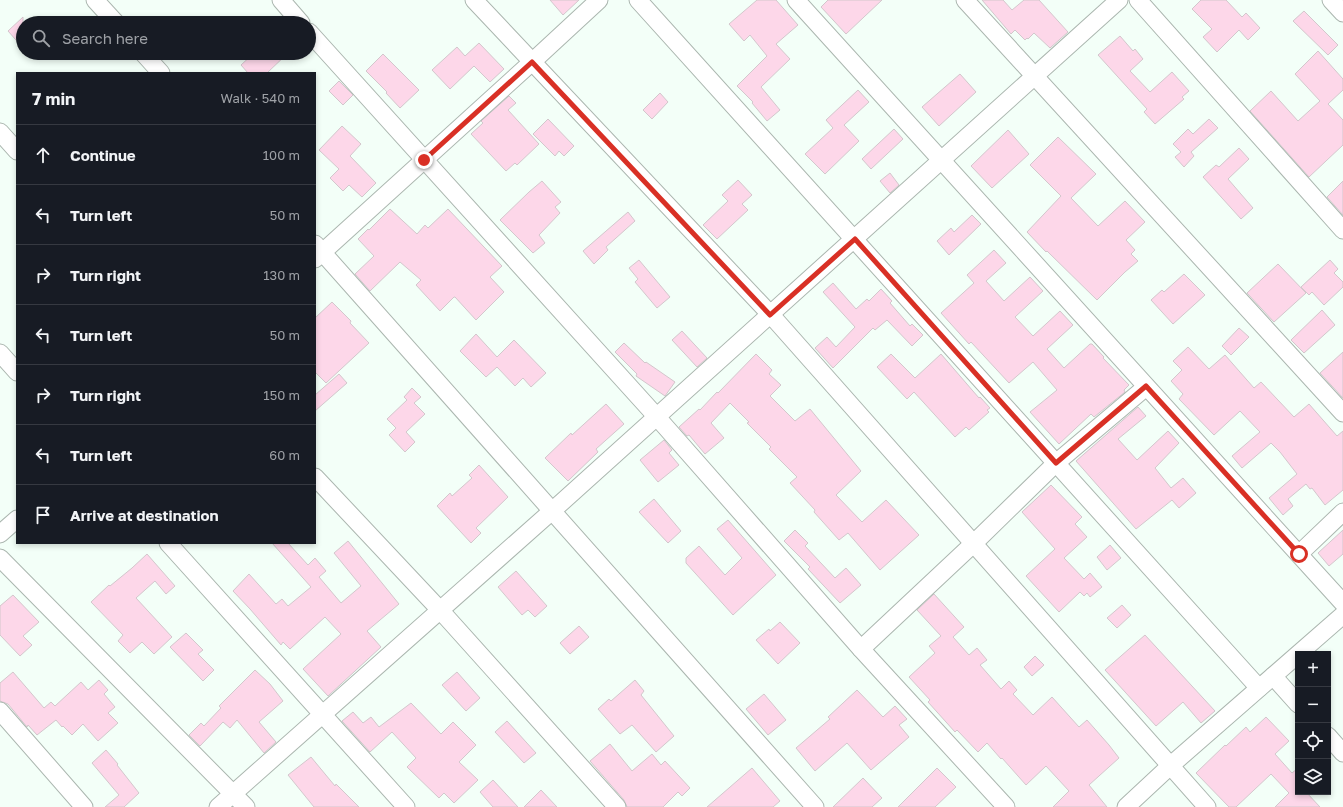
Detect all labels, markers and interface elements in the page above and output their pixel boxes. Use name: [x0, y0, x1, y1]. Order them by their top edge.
search box: [16, 16, 316, 60]
icon: search: [30, 27, 52, 49]
text: Search here: [62, 29, 148, 47]
text: 7 min: [32, 88, 75, 109]
text: Walk · 540 m: [221, 90, 300, 106]
icon: ahead: [32, 144, 54, 166]
text: Continue: [70, 146, 136, 164]
text: 100 m: [263, 147, 300, 163]
route end: [415, 151, 433, 169]
icon: left: [32, 204, 54, 226]
text: Turn left: [70, 206, 132, 224]
text: 50 m: [270, 207, 300, 223]
icon: right: [32, 264, 54, 286]
text: Turn right: [70, 266, 141, 284]
text: 130 m: [263, 267, 300, 283]
icon: left: [32, 324, 54, 346]
text: Turn left: [70, 326, 132, 344]
text: 50 m: [270, 327, 300, 343]
icon: right: [32, 384, 54, 406]
text: Turn right: [70, 386, 141, 404]
text: 150 m: [263, 387, 300, 403]
icon: left: [32, 444, 54, 466]
text: Turn left: [70, 446, 132, 464]
text: 60 m: [269, 447, 300, 463]
icon: arrive: [32, 504, 54, 526]
text: Arrive at destination: [70, 506, 219, 524]
route start: [1290, 545, 1308, 563]
map controls: [1295, 651, 1331, 795]
button: +: [1295, 651, 1331, 687]
button: −: [1295, 687, 1331, 723]
button: locate: [1295, 723, 1331, 759]
button: layers: [1295, 759, 1331, 795]

